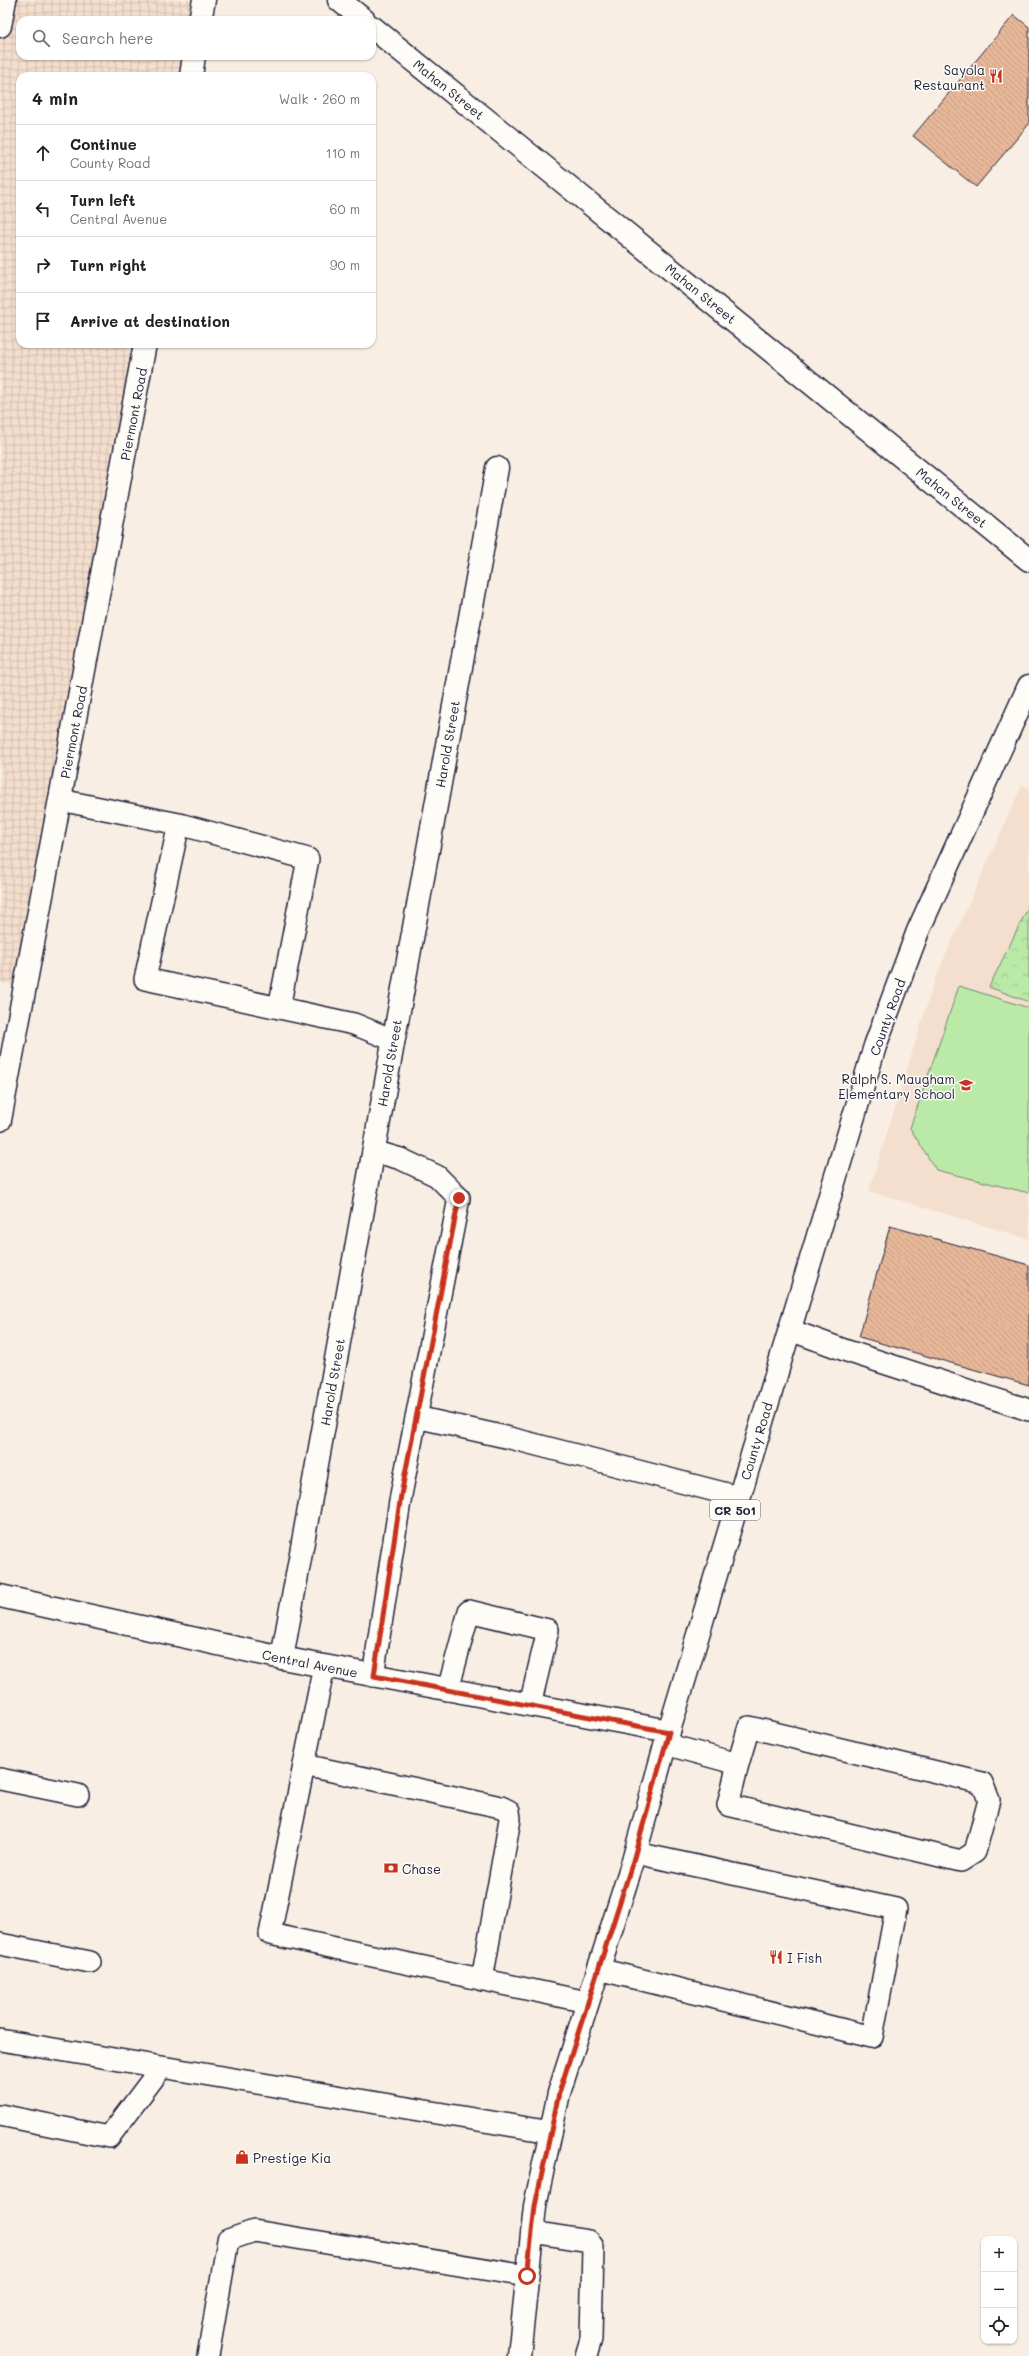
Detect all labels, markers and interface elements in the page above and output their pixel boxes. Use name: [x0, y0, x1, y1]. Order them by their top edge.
search box: [16, 16, 376, 60]
icon: search: [30, 27, 52, 49]
text: Search here: [62, 28, 153, 48]
street label: Mahan Street: [410, 55, 488, 123]
place label: Sayola Restaurant: [914, 61, 985, 93]
restaurant icon: Sayola Restaurant: [988, 68, 1004, 84]
text: 4 min: [32, 87, 78, 109]
text: Walk · 260 m: [279, 90, 360, 107]
text: Continue: [70, 134, 137, 154]
icon: ahead: [32, 142, 54, 164]
text: 110 m: [326, 144, 360, 161]
text: County Road: [70, 154, 150, 171]
text: Turn left: [70, 190, 135, 210]
icon: left: [32, 198, 54, 220]
text: 60 m: [330, 200, 360, 217]
text: Central Avenue: [70, 210, 167, 227]
icon: right: [32, 254, 54, 276]
text: Turn right: [70, 255, 147, 275]
text: 90 m: [330, 256, 360, 273]
street label: Mahan Street: [662, 259, 740, 327]
icon: arrive: [32, 310, 54, 332]
text: Arrive at destination: [70, 311, 230, 331]
street label: Piermont Road: [116, 366, 150, 462]
street label: Mahan Street: [913, 463, 991, 531]
street label: Piermont Road: [56, 684, 90, 780]
street label: Harold Street: [431, 699, 463, 789]
street label: County Road: [865, 976, 909, 1058]
street label: Harold Street: [373, 1018, 405, 1108]
place label: Ralph S. Maugham Elementary School: [838, 1070, 955, 1102]
school or university icon: Ralph S. Maugham Elementary School: [958, 1077, 974, 1093]
route end: [450, 1189, 468, 1207]
street label: Harold Street: [316, 1337, 348, 1427]
street label: County Road: [736, 1400, 776, 1482]
road number: CR 501: [710, 1500, 760, 1520]
street label: Central Avenue: [261, 1645, 359, 1681]
bank icon: Chase: [383, 1860, 399, 1876]
place label: Chase: [402, 1860, 441, 1877]
restaurant icon: I Fish: [768, 1949, 784, 1965]
place label: I Fish: [787, 1949, 822, 1966]
shop icon: Prestige Kia: [234, 2149, 250, 2165]
place label: Prestige Kia: [253, 2149, 331, 2166]
map controls: [981, 2236, 1017, 2344]
button: +: [981, 2236, 1017, 2272]
route start: [518, 2267, 536, 2285]
button: −: [981, 2272, 1017, 2308]
button: locate: [981, 2308, 1017, 2344]

